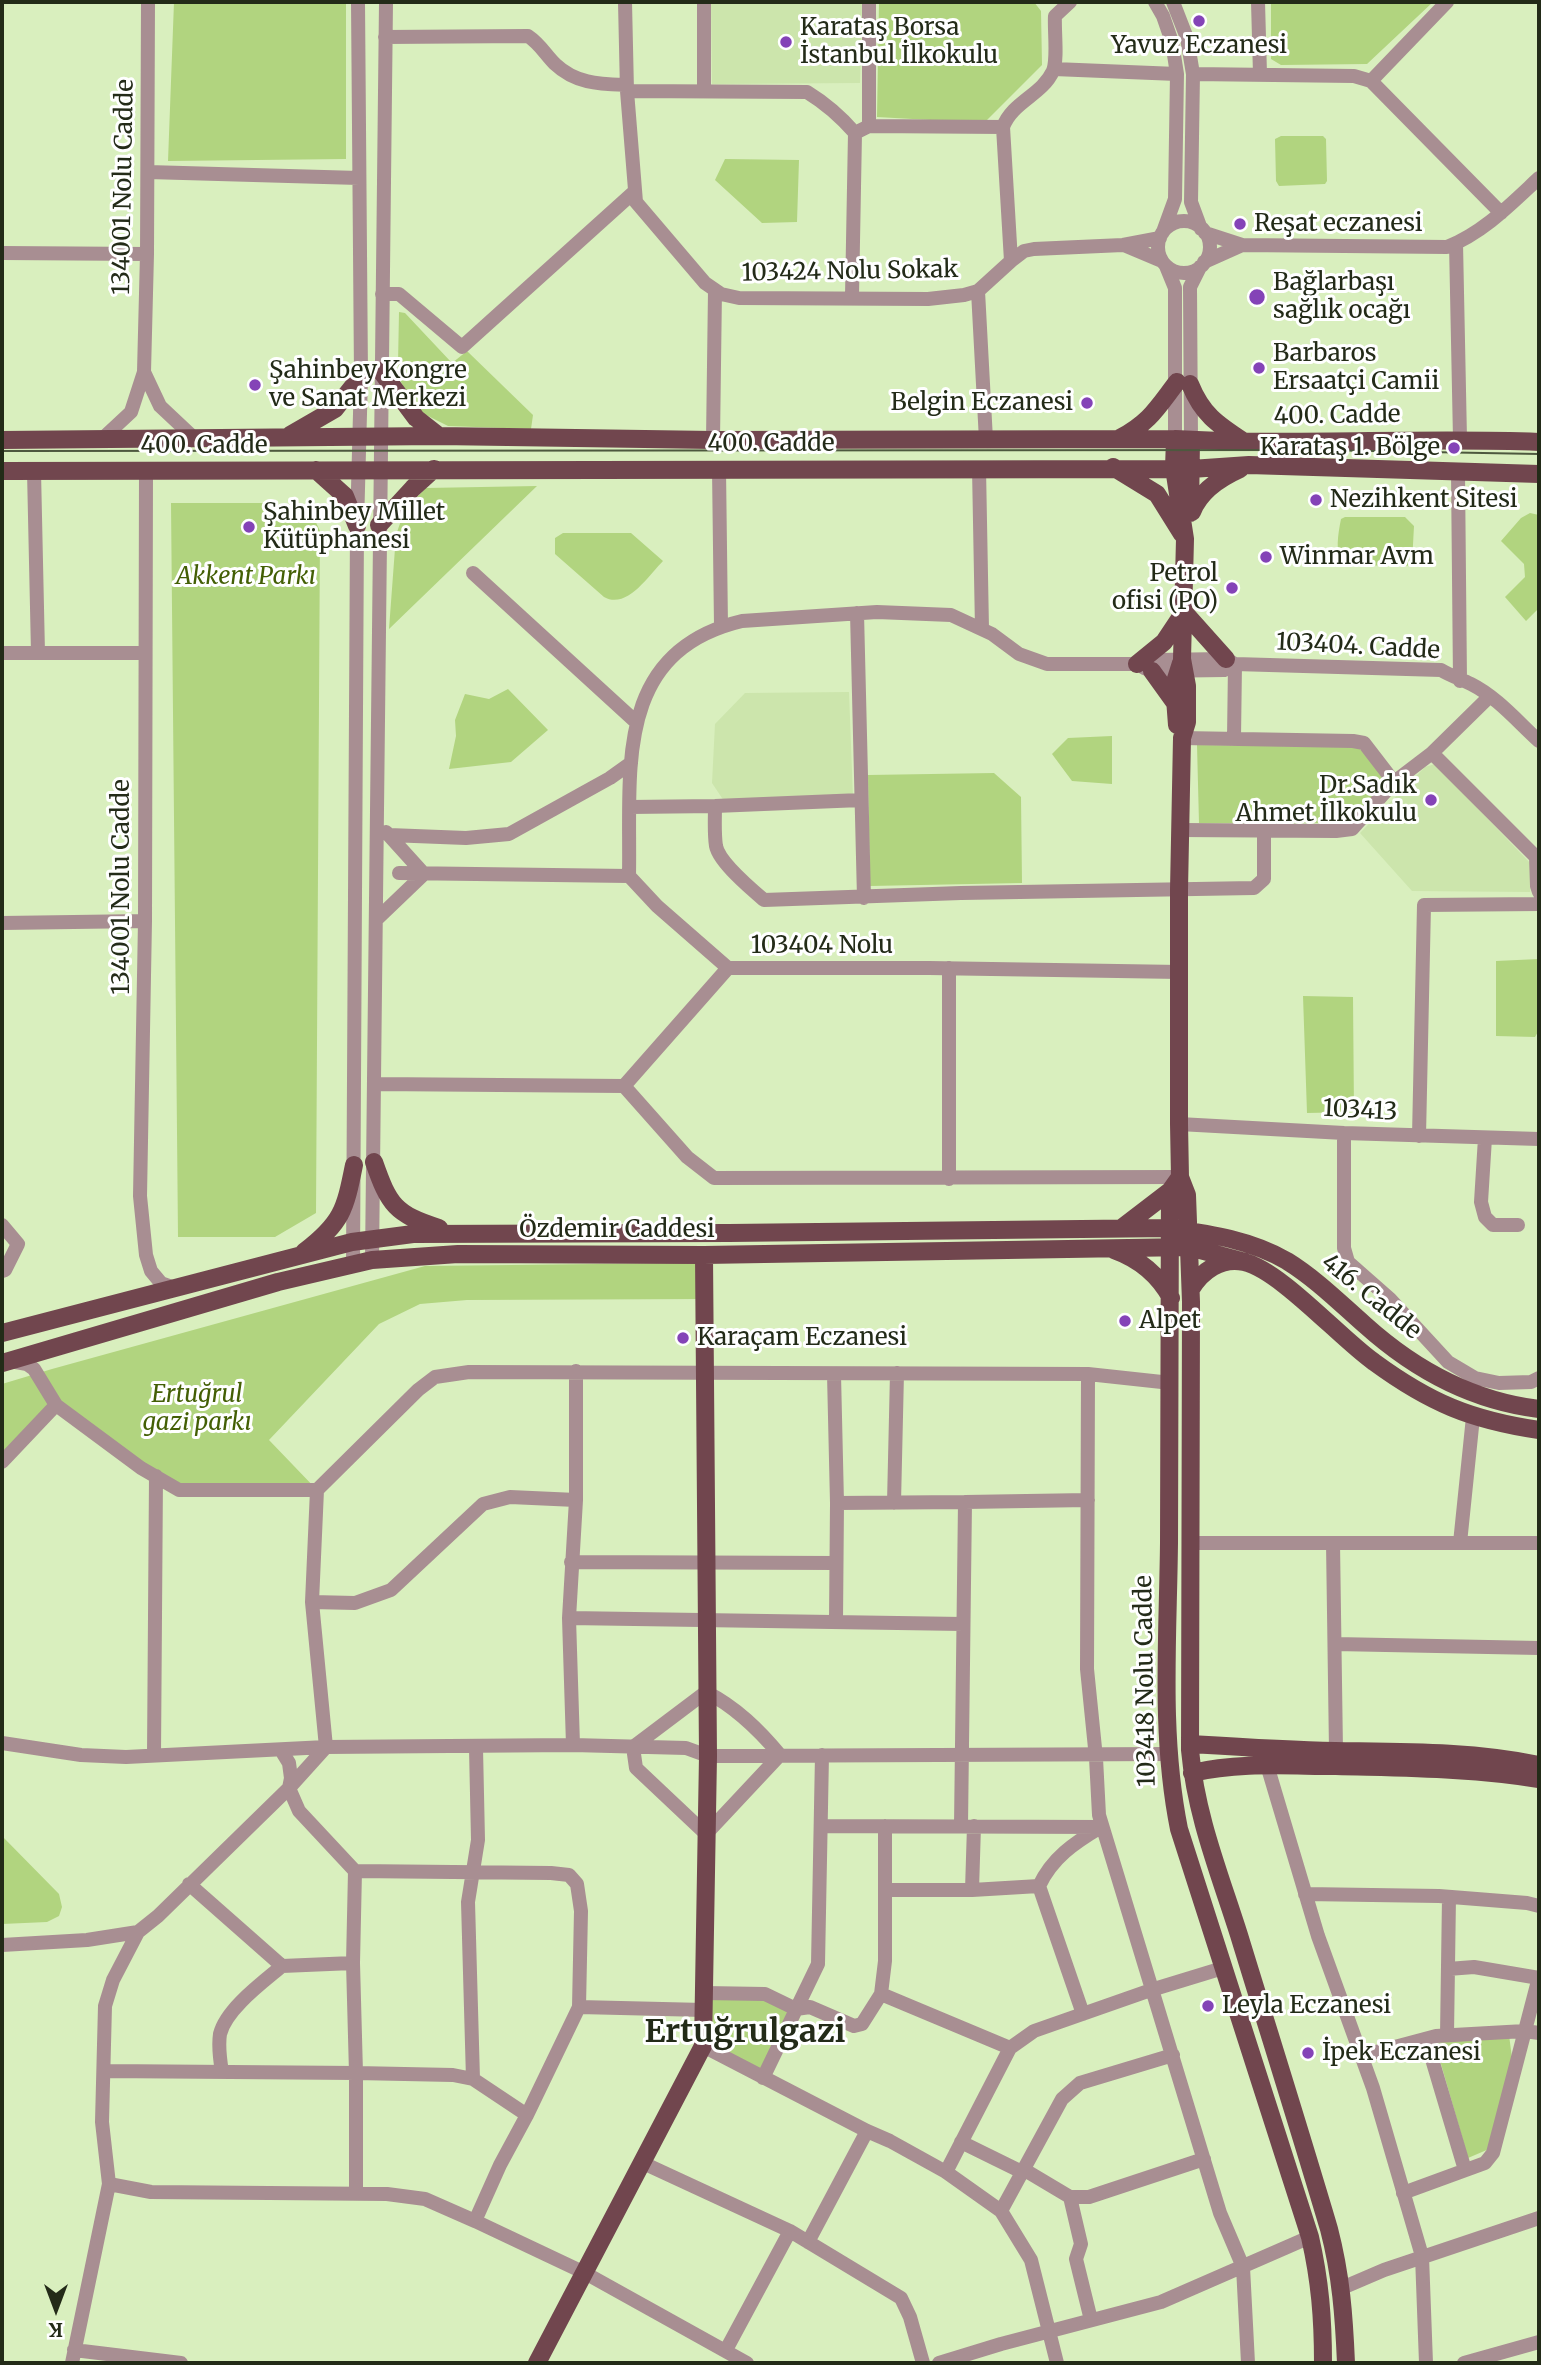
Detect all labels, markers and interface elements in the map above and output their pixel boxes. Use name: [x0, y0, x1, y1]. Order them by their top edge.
marker: Yavuz Eczanesi: [1191, 13, 1207, 29]
place label: Karataş Borsa İstanbul İlkokulu: [800, 14, 998, 70]
place label: Yavuz Eczanesi: [1111, 32, 1287, 60]
marker: Karataş Borsa İstanbul İlkokulu: [778, 34, 794, 50]
street label: 134001 Nolu Cadde: [108, 79, 140, 295]
place label: Reşat eczanesi: [1254, 210, 1423, 238]
marker: Reşat eczanesi: [1232, 216, 1248, 232]
street label: 103424 Nolu Sokak: [741, 256, 959, 288]
place label: Bağlarbaşı sağlık ocağı: [1273, 269, 1411, 325]
marker: Bağlarbaşı sağlık ocağı: [1247, 287, 1267, 307]
place label: Barbaros Ersaatçi Camii: [1273, 340, 1439, 396]
place label: Şahinbey Kongre ve Sanat Merkezi: [269, 357, 467, 413]
marker: Barbaros Ersaatçi Camii: [1251, 360, 1267, 376]
marker: Şahinbey Kongre ve Sanat Merkezi: [247, 377, 263, 393]
place label: Belgin Eczanesi: [891, 389, 1073, 417]
marker: Belgin Eczanesi: [1079, 395, 1095, 411]
street label: 400. Cadde: [1273, 400, 1401, 432]
street label: 400. Cadde: [708, 430, 834, 458]
street label: 400. Cadde: [141, 432, 267, 460]
place label: Karataş 1. Bölge: [1260, 434, 1440, 462]
marker: Karataş 1. Bölge: [1446, 440, 1462, 456]
place label: Nezihkent Sitesi: [1330, 486, 1517, 514]
marker: Nezihkent Sitesi: [1308, 492, 1324, 508]
place label: Şahinbey Millet Kütüphanesi: [263, 499, 445, 555]
marker: Şahinbey Millet Kütüphanesi: [241, 519, 257, 535]
place label: Winmar Avm: [1280, 543, 1434, 571]
marker: Winmar Avm: [1258, 549, 1274, 565]
place label: Petrol ofisi (PO): [1112, 560, 1218, 616]
park label: Akkent Parkı: [176, 563, 316, 591]
marker: Petrol ofisi (PO): [1224, 580, 1240, 596]
street label: 103404. Cadde: [1275, 628, 1441, 666]
place label: Dr.Sadık Ahmet İlkokulu: [1236, 772, 1417, 828]
street label: 134001 Nolu Cadde: [108, 779, 136, 995]
marker: Dr.Sadık Ahmet İlkokulu: [1423, 792, 1439, 808]
street label: 103404 Nolu: [751, 932, 893, 960]
street label: 103413: [1322, 1095, 1398, 1127]
street label: Özdemir Caddesi: [519, 1216, 715, 1244]
street label: 416. Cadde: [1316, 1248, 1426, 1346]
place label: Alpet: [1139, 1307, 1201, 1335]
marker: Alpet: [1117, 1313, 1133, 1329]
place label: Karaçam Eczanesi: [697, 1324, 907, 1352]
marker: Karaçam Eczanesi: [675, 1330, 691, 1346]
park label: Ertuğrul gazi parkı: [142, 1381, 252, 1437]
street label: 103418 Nolu Cadde: [1130, 1575, 1162, 1787]
place label: Leyla Eczanesi: [1222, 1992, 1391, 2020]
marker: Leyla Eczanesi: [1200, 1998, 1216, 2014]
district label: Ertuğrulgazi: [644, 2014, 846, 2052]
place label: İpek Eczanesi: [1322, 2039, 1481, 2067]
marker: İpek Eczanesi: [1300, 2045, 1316, 2061]
north arrow: [21, 2274, 91, 2344]
text: K: [49, 2318, 63, 2342]

